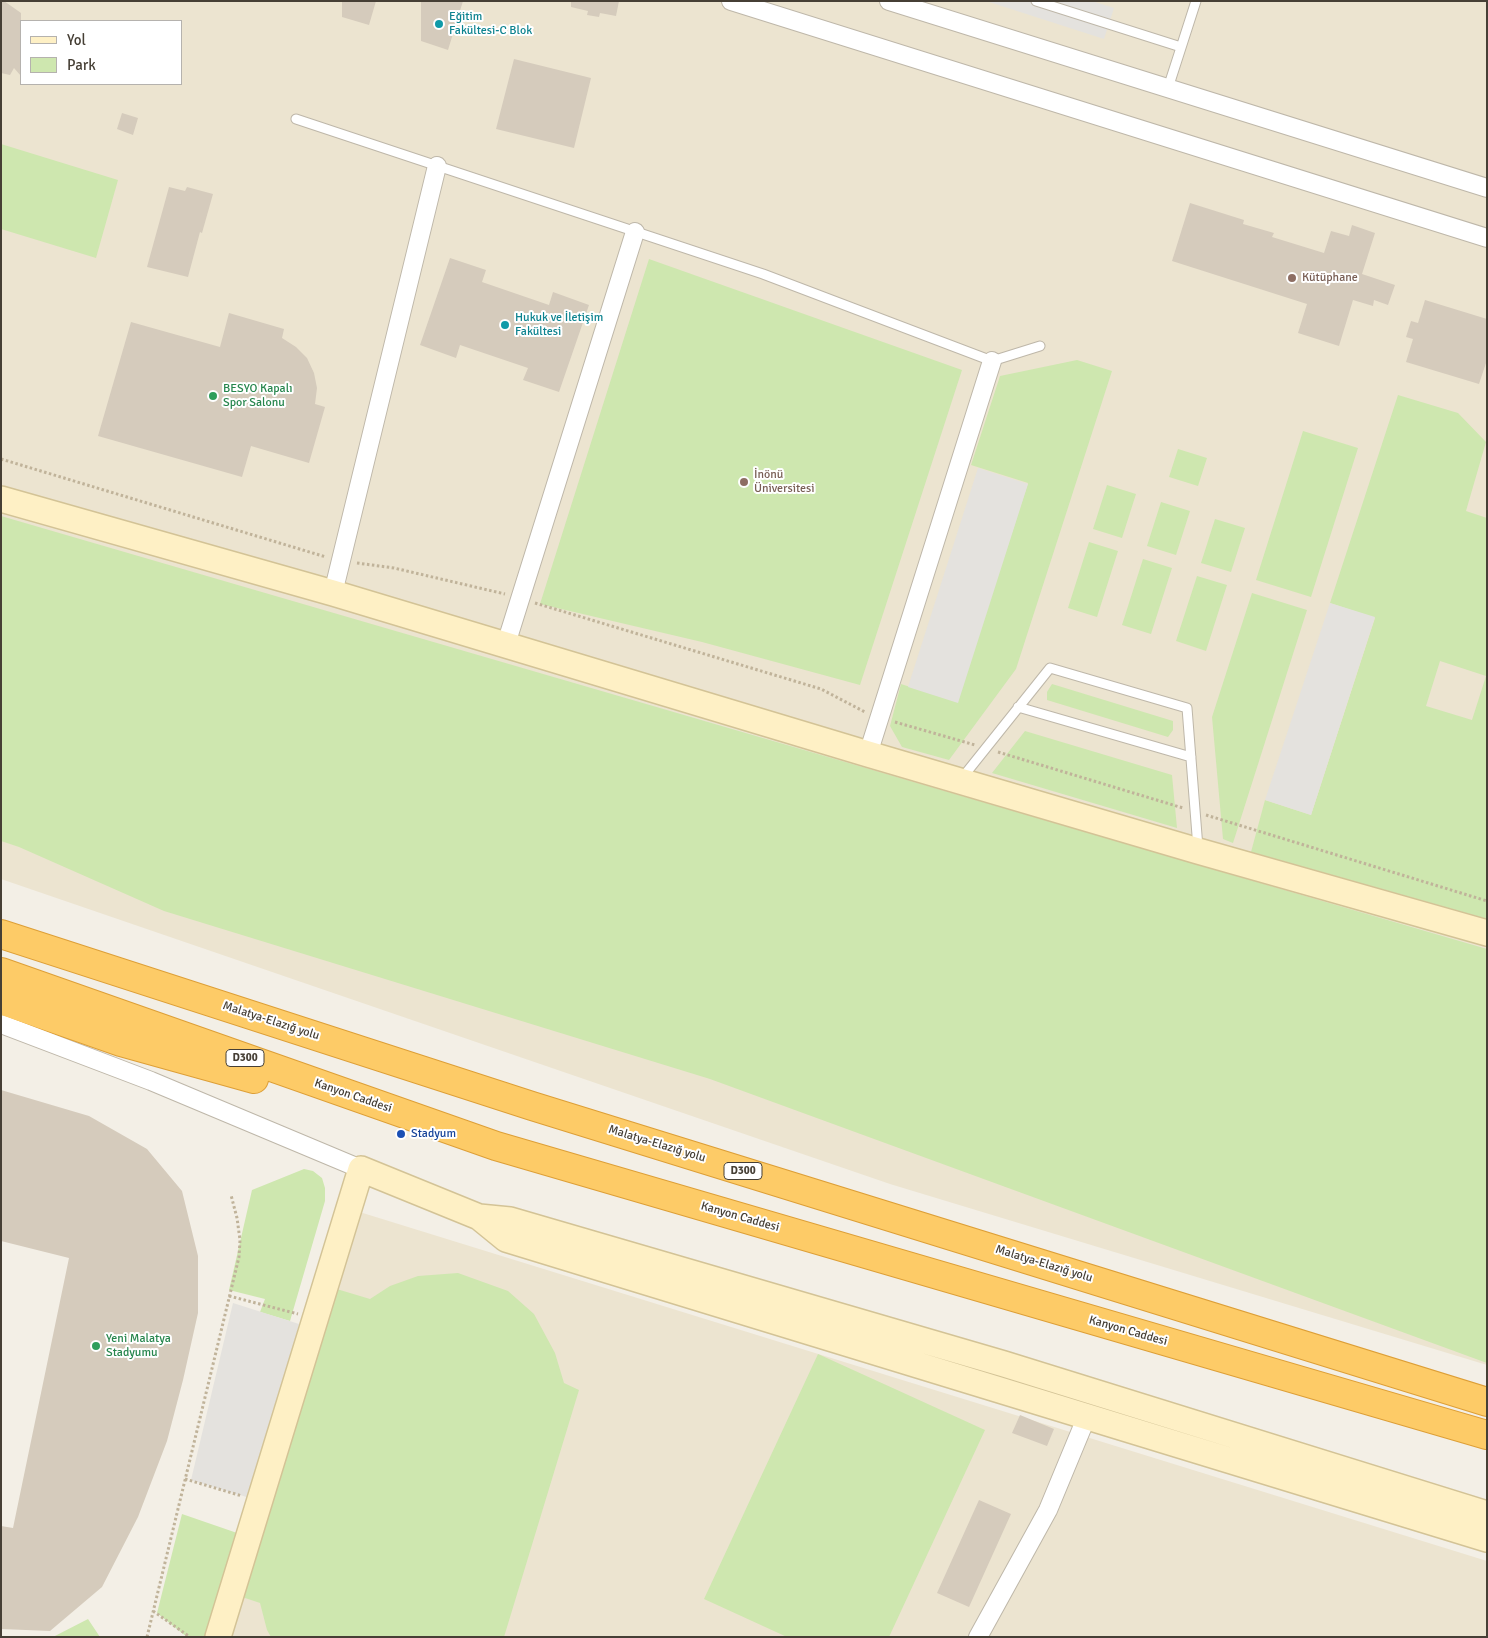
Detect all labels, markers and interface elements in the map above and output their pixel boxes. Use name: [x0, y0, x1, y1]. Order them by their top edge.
place label: Eğitim Fakültesi-C Blok: [449, 10, 532, 38]
marker: Eğitim Fakültesi-C Blok: [433, 18, 445, 30]
legend: [20, 20, 182, 85]
text: Yol: [67, 31, 86, 49]
text: Park: [67, 56, 96, 74]
place label: Kütüphane: [1302, 271, 1358, 285]
marker: Kütüphane: [1286, 272, 1298, 284]
place label: Hukuk ve İletişim Fakültesi: [515, 311, 603, 339]
marker: Hukuk ve İletişim Fakültesi: [499, 319, 511, 331]
place label: BESYO Kapalı Spor Salonu: [223, 382, 292, 410]
marker: BESYO Kapalı Spor Salonu: [207, 390, 219, 402]
place label: İnönü Üniversitesi: [754, 468, 815, 496]
marker: İnönü Üniversitesi: [738, 476, 750, 488]
street label: Malatya-Elazığ yolu: [221, 999, 321, 1043]
road number: D300: [226, 1050, 264, 1066]
street label: Kanyon Caddesi: [312, 1076, 394, 1116]
street label: Malatya-Elazığ yolu: [607, 1122, 707, 1166]
place label: Stadyum: [411, 1127, 456, 1141]
marker: Stadyum: [395, 1128, 407, 1140]
road number: D300: [724, 1162, 762, 1180]
street label: Kanyon Caddesi: [699, 1199, 781, 1235]
street label: Malatya-Elazığ yolu: [994, 1242, 1094, 1286]
street label: Kanyon Caddesi: [1087, 1313, 1169, 1349]
place label: Yeni Malatya Stadyumu: [106, 1332, 171, 1360]
marker: Yeni Malatya Stadyumu: [90, 1340, 102, 1352]

